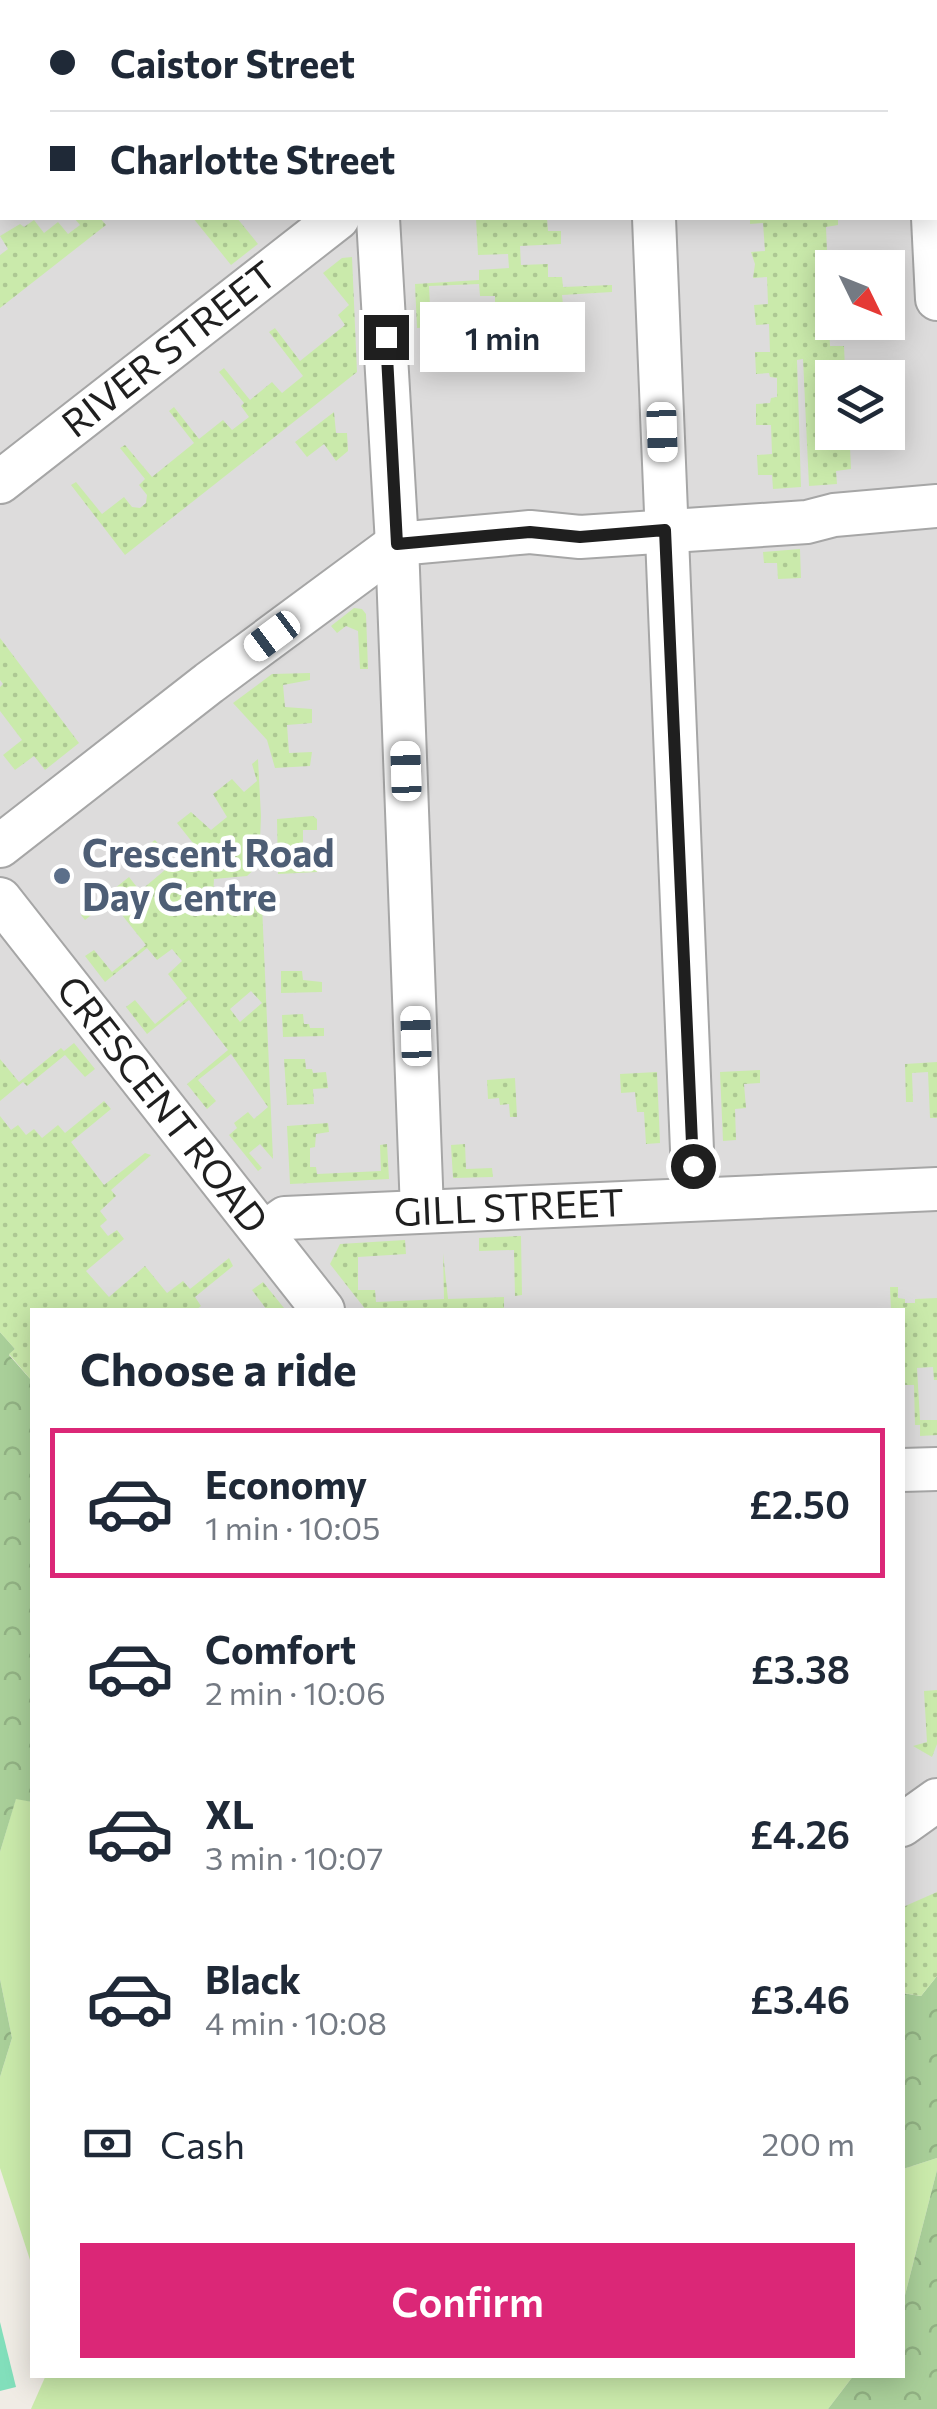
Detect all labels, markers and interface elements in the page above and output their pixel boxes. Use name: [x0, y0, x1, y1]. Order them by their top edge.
text: Caistor Street: [110, 39, 355, 86]
text: Charlotte Street: [110, 135, 395, 182]
street label: RIVER STREET: [52, 250, 284, 446]
north arrow: [815, 250, 905, 340]
map controls: [815, 250, 905, 450]
callout: 1 min: [421, 302, 586, 372]
route end: [364, 315, 409, 360]
text: 1 min: [465, 317, 540, 357]
button: layers: [815, 360, 905, 450]
car: [646, 401, 678, 463]
car: [239, 606, 305, 666]
car: [390, 740, 422, 802]
place label: Crescent Road Day Centre: [82, 828, 334, 919]
marker: Crescent Road Day Centre: [51, 865, 73, 887]
street label: CRESCENT ROAD: [48, 965, 279, 1242]
car: [400, 1005, 432, 1067]
route start: [671, 1144, 716, 1189]
street label: GILL STREET: [393, 1177, 625, 1234]
text: Choose a ride: [80, 1340, 357, 1395]
icon: car: [85, 1458, 175, 1548]
text: Economy: [205, 1460, 367, 1507]
text: £2.50: [749, 1480, 850, 1527]
text: 1 min · 10:05: [205, 1507, 380, 1547]
icon: car: [85, 1623, 175, 1713]
text: Comfort: [205, 1625, 356, 1672]
text: £3.38: [751, 1645, 850, 1692]
text: 2 min · 10:06: [205, 1672, 386, 1712]
icon: car: [85, 1788, 175, 1878]
text: XL: [205, 1790, 254, 1837]
text: £4.26: [750, 1810, 850, 1857]
text: 3 min · 10:07: [205, 1837, 383, 1877]
icon: car: [85, 1953, 175, 2043]
text: Black: [205, 1955, 301, 2002]
text: £3.46: [750, 1975, 850, 2022]
text: 4 min · 10:08: [205, 2002, 387, 2042]
icon: cash: [80, 2116, 135, 2171]
text: Cash: [160, 2120, 245, 2167]
text: 200 m: [762, 2123, 855, 2163]
button: Confirm: [80, 2243, 855, 2358]

